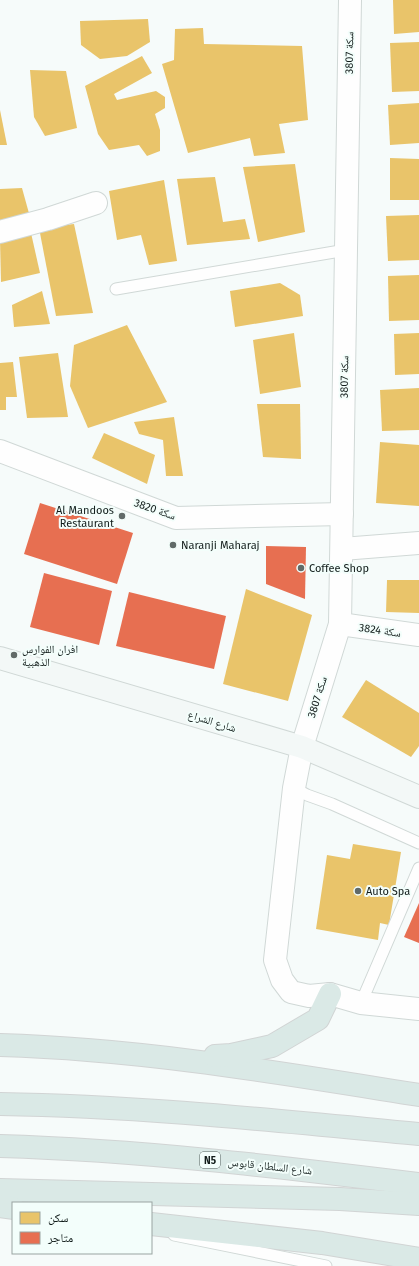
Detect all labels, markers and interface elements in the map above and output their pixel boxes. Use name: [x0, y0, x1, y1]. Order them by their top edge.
street label: سكة 3807: [343, 32, 356, 74]
street label: سكة 3807: [338, 356, 351, 398]
street label: سكة 3820: [132, 496, 177, 523]
place label: Al Mandoos Restaurant: [56, 504, 114, 530]
marker: Al Mandoos Restaurant: [117, 511, 127, 521]
place label: Naranji Maharaj: [181, 539, 260, 552]
marker: Naranji Maharaj: [168, 540, 178, 550]
place label: Coffee Shop: [309, 562, 369, 575]
marker: Coffee Shop: [296, 563, 306, 573]
street label: سكة 3824: [358, 621, 402, 640]
place label: افران الفوارس الذهبية: [22, 643, 78, 669]
marker: افران الفوارس الذهبية: [9, 650, 19, 660]
street label: سكة 3807: [305, 675, 330, 719]
street label: شارع الشراع: [186, 708, 238, 735]
place label: Auto Spa: [366, 885, 410, 898]
marker: Auto Spa: [353, 886, 363, 896]
road number: N5: [200, 1152, 220, 1168]
street label: شارع السلطان قابوس: [227, 1156, 313, 1177]
legend: [12, 1202, 152, 1254]
text: سكن: [48, 1211, 69, 1225]
text: متاجر: [47, 1231, 73, 1245]

